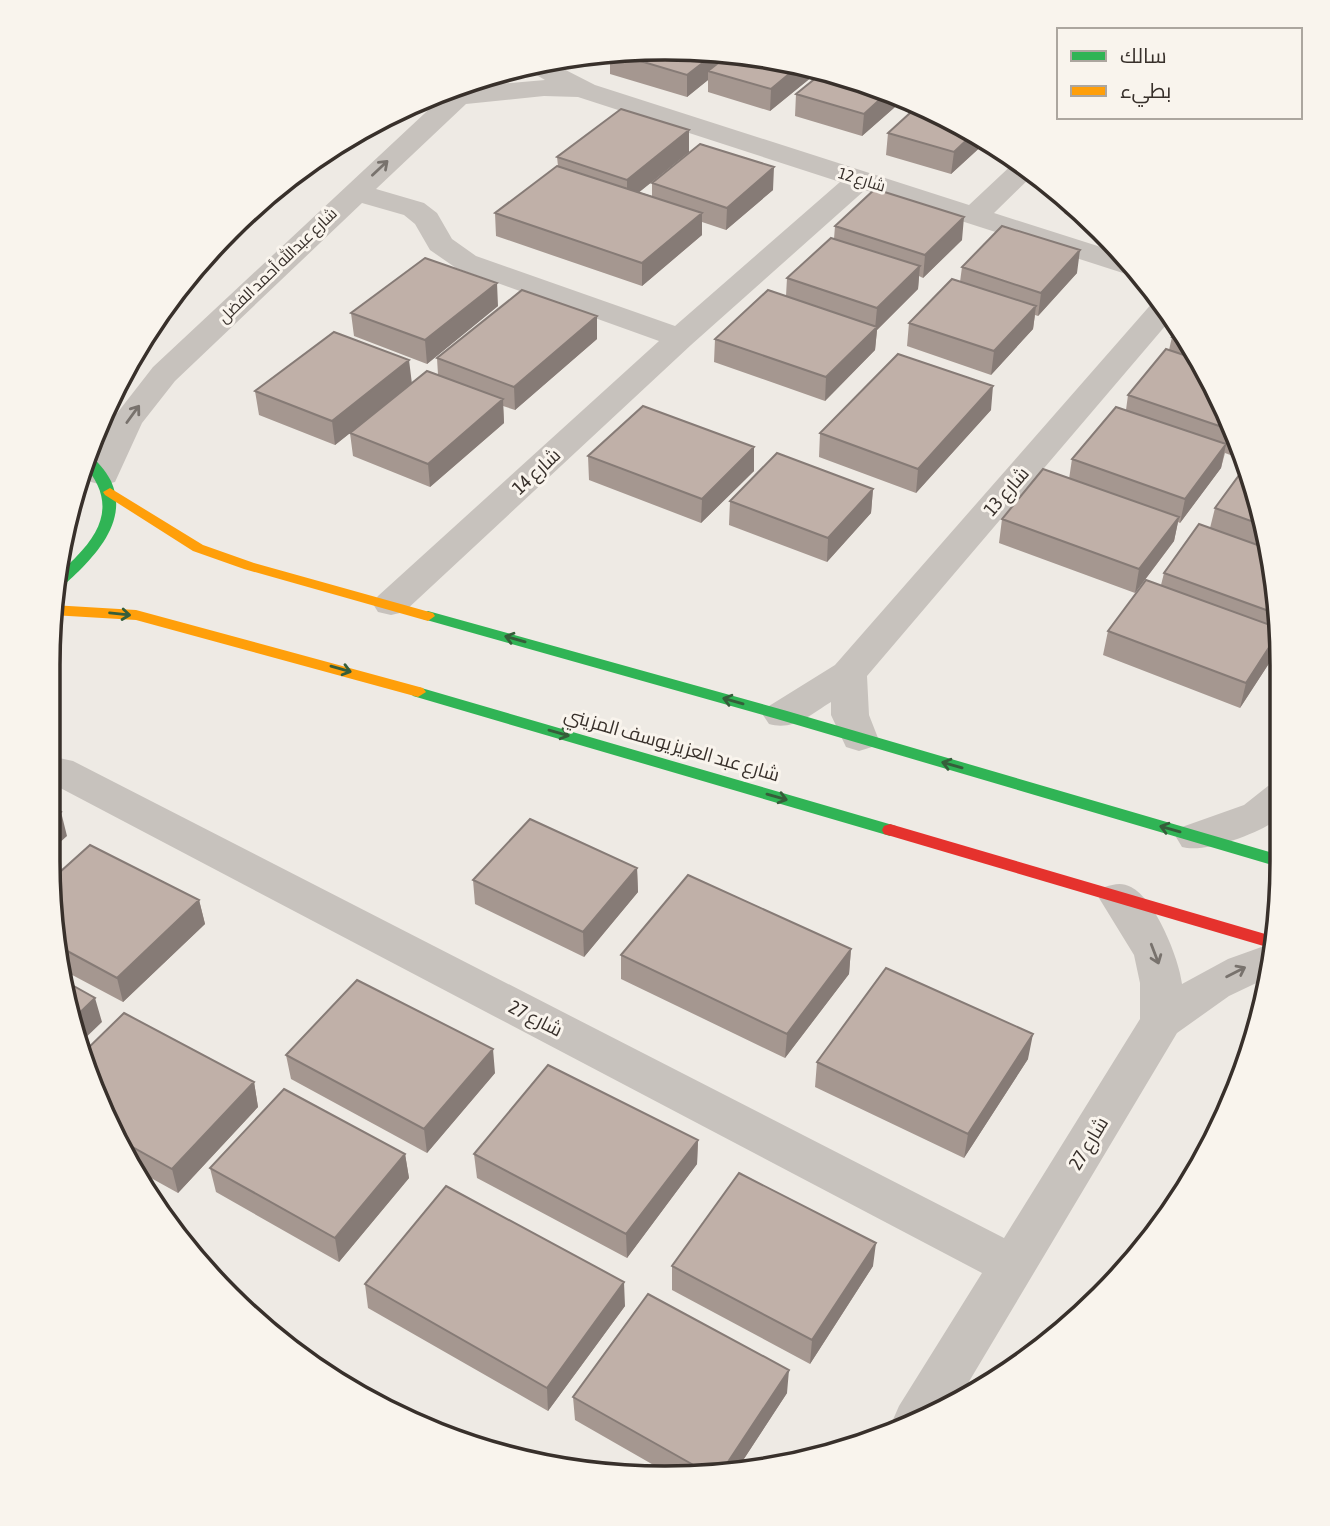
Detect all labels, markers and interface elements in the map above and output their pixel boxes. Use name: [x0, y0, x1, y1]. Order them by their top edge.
legend: [1057, 28, 1302, 119]
text: سالك: [1120, 43, 1167, 67]
text: بطيء: [1120, 78, 1171, 107]
one-way arrow: [371, 159, 388, 176]
street label: شارع 12: [835, 163, 888, 198]
street label: شارع عبدالله أحمد الفضل: [213, 203, 342, 328]
one-way arrow: [126, 405, 140, 424]
street label: شارع 14: [508, 443, 566, 501]
street label: شارع 13: [979, 462, 1035, 522]
one-way arrow: [108, 608, 131, 621]
one-way arrow: [504, 632, 526, 645]
one-way arrow: [329, 663, 351, 676]
one-way arrow: [723, 694, 745, 707]
street label: شارع عبد العزيز يوسف المزيني: [561, 703, 782, 789]
one-way arrow: [548, 727, 570, 740]
one-way arrow: [941, 757, 963, 770]
one-way arrow: [766, 792, 788, 805]
one-way arrow: [1159, 822, 1181, 835]
one-way arrow: [1150, 943, 1163, 965]
one-way arrow: [1225, 965, 1246, 978]
street label: شارع 27: [504, 995, 567, 1043]
street label: شارع 27: [1064, 1113, 1115, 1175]

